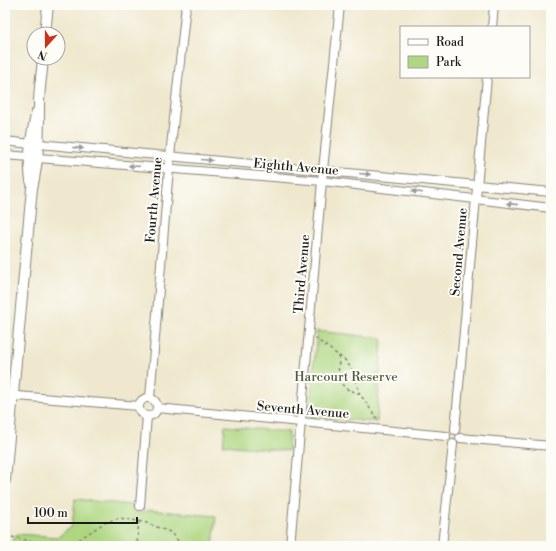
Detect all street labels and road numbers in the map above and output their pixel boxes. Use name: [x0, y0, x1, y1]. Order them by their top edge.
street label: Eighth Avenue: [253, 155, 340, 179]
street label: Fourth Avenue: [142, 156, 166, 244]
street label: Second Avenue: [447, 207, 471, 297]
street label: Third Avenue: [291, 233, 313, 314]
street label: Seventh Avenue: [256, 398, 350, 422]

